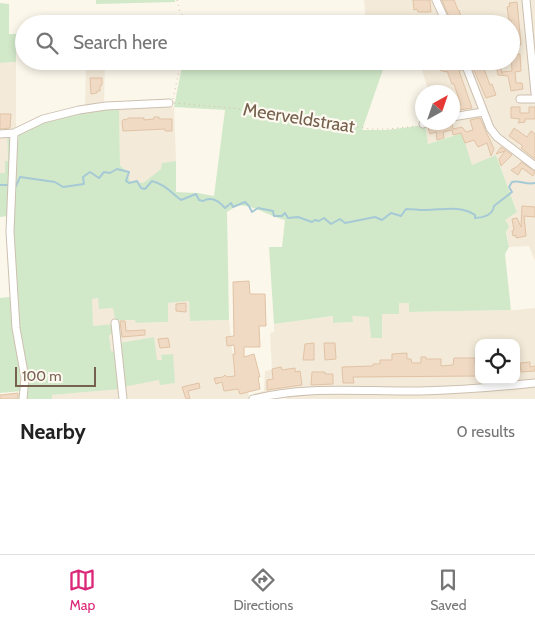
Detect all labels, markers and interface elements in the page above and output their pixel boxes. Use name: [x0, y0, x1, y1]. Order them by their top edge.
search box: [15, 15, 520, 70]
icon: search: [33, 29, 61, 57]
text: Search here: [73, 31, 167, 54]
north arrow: [415, 85, 460, 130]
street label: Meerveldstraat: [242, 98, 356, 138]
map controls: [475, 339, 520, 384]
button: locate: [475, 339, 520, 384]
scale bar: [15, 364, 96, 387]
text: 100 m: [22, 367, 62, 385]
text: Nearby: [20, 419, 86, 444]
text: 0 results: [456, 422, 515, 441]
tab: Map: [68, 566, 96, 614]
tab: Directions: [233, 566, 293, 614]
tab: Saved: [430, 566, 467, 614]

